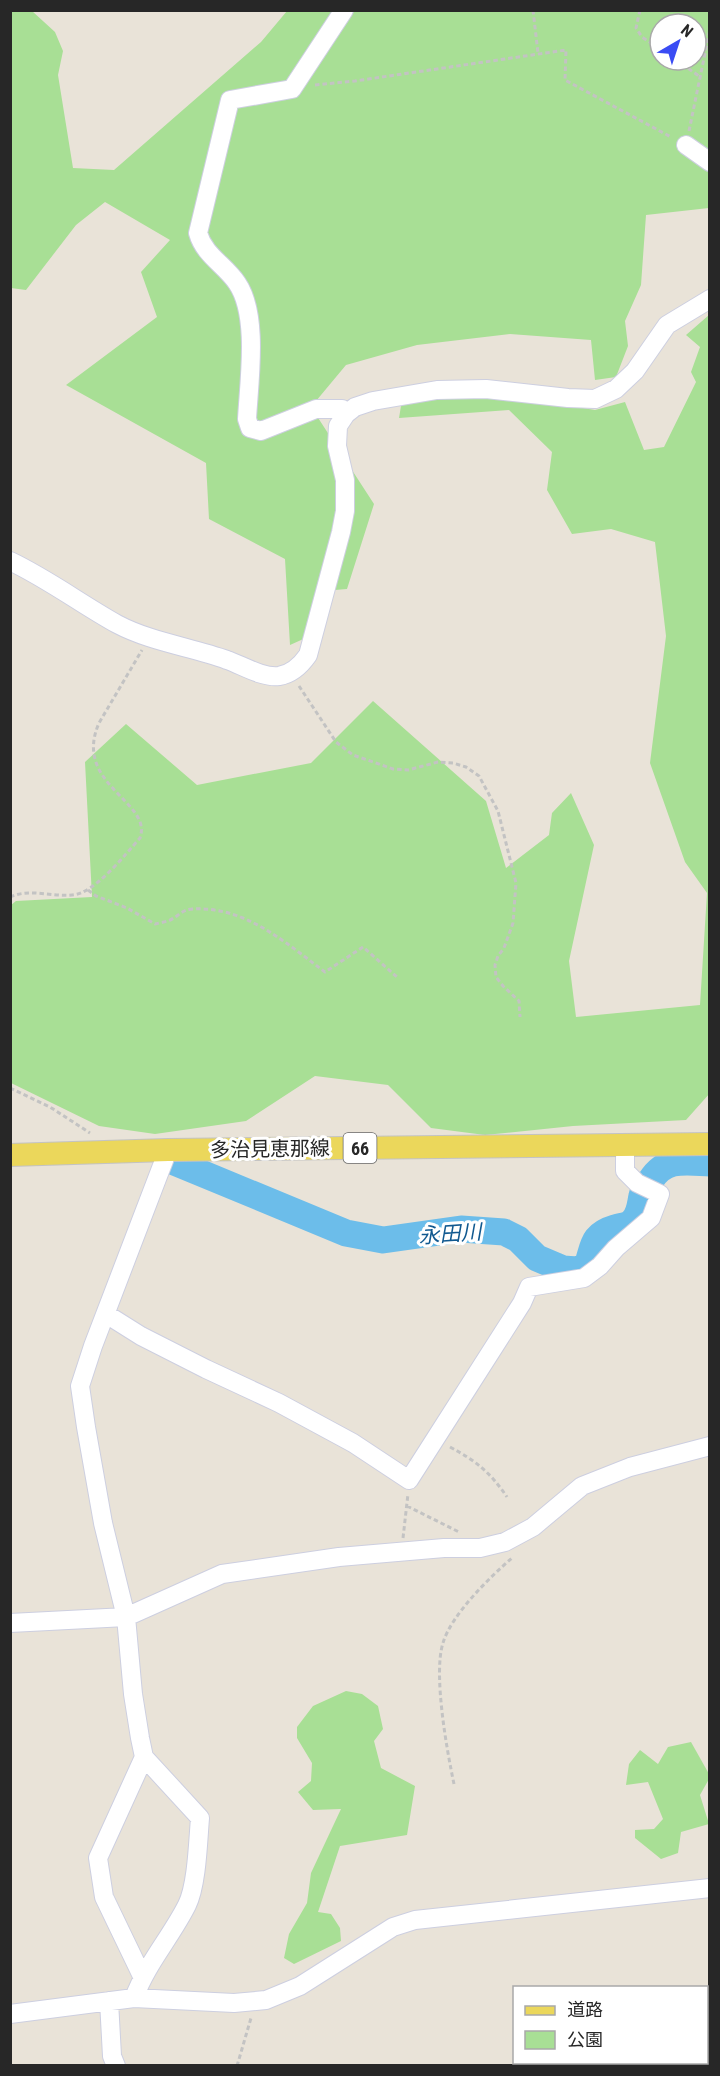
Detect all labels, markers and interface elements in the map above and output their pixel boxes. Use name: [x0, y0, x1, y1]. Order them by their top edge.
north arrow: [648, 12, 708, 72]
text: N: [677, 20, 697, 41]
road number: 66: [344, 1133, 376, 1163]
street label: 多治見恵那線: [210, 1136, 330, 1162]
water label: 永田川: [418, 1220, 484, 1248]
legend: [513, 1986, 708, 2064]
text: 道路: [567, 1999, 603, 2020]
text: 公園: [567, 2029, 603, 2050]

